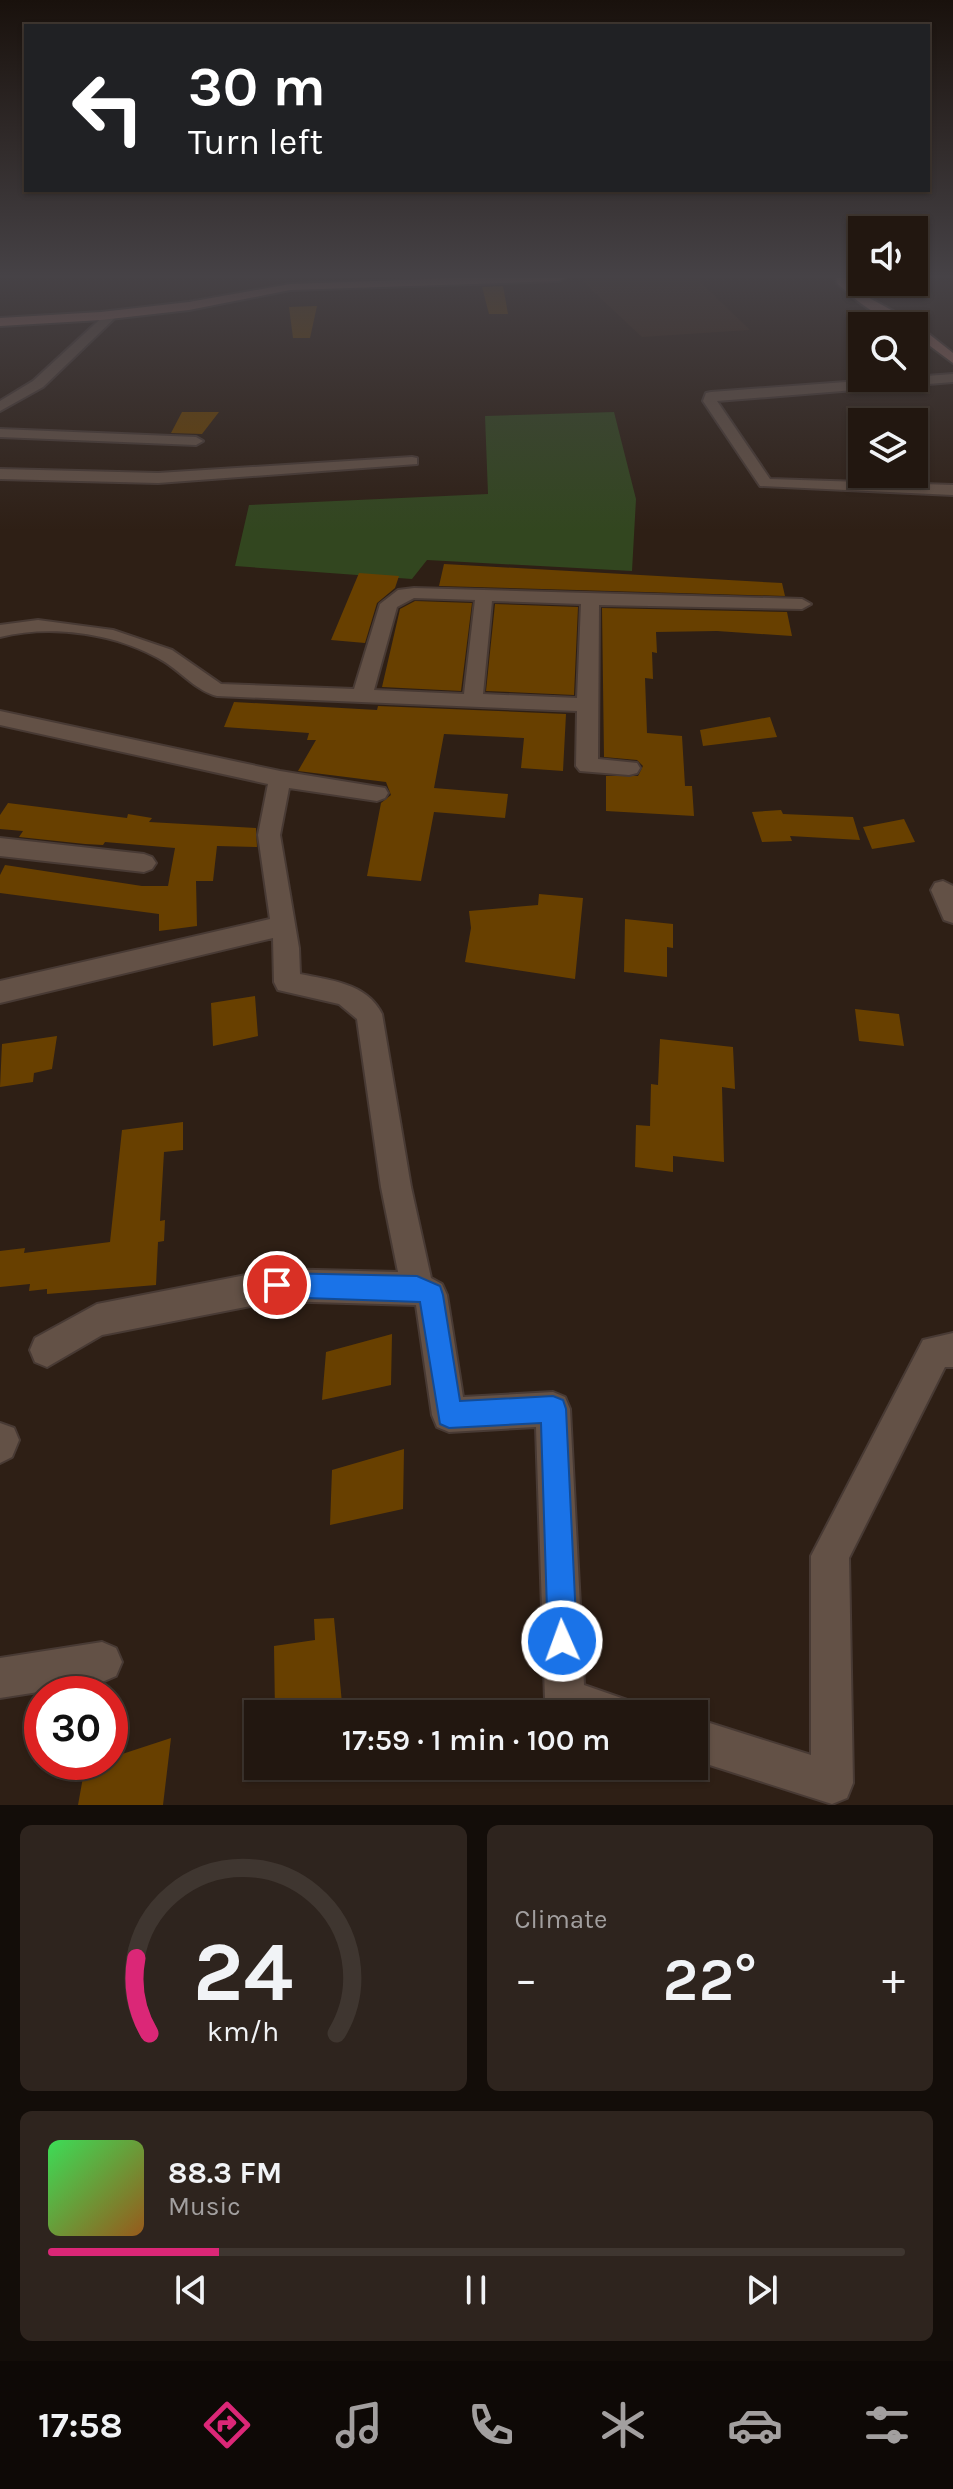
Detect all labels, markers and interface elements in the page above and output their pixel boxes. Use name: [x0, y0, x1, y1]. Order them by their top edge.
text: 30 m: [188, 54, 326, 119]
icon: left: [56, 56, 160, 160]
text: Turn left: [188, 121, 323, 163]
map controls: [848, 216, 928, 488]
button: sound: [848, 216, 928, 296]
button: search: [848, 312, 928, 392]
button: layers: [848, 408, 928, 488]
pin: [243, 1251, 311, 1319]
icon: arrive: [255, 1263, 299, 1307]
position arrow: [520, 1599, 604, 1683]
speed limit sign: 30: [24, 1676, 128, 1780]
text: 17:59 · 1 min · 100 m: [342, 1722, 610, 1758]
text: Climate: [515, 1904, 607, 1935]
text: 24: [193, 1924, 293, 2021]
text: 22°: [663, 1945, 757, 2015]
text: −: [515, 1954, 538, 2005]
text: +: [882, 1954, 905, 2005]
text: km/h: [207, 2015, 279, 2048]
text: 88.3 FM: [168, 2155, 282, 2191]
text: Music: [168, 2191, 241, 2222]
icon: previous: [169, 2268, 213, 2312]
icon: pause: [454, 2268, 498, 2312]
icon: next: [740, 2268, 784, 2312]
icon: directions: [199, 2397, 255, 2453]
icon: music: [331, 2397, 387, 2453]
icon: phone: [463, 2397, 519, 2453]
icon: climate: [595, 2397, 651, 2453]
icon: car: [727, 2397, 783, 2453]
icon: filters: [859, 2397, 915, 2453]
text: 17:58: [38, 2404, 123, 2446]

